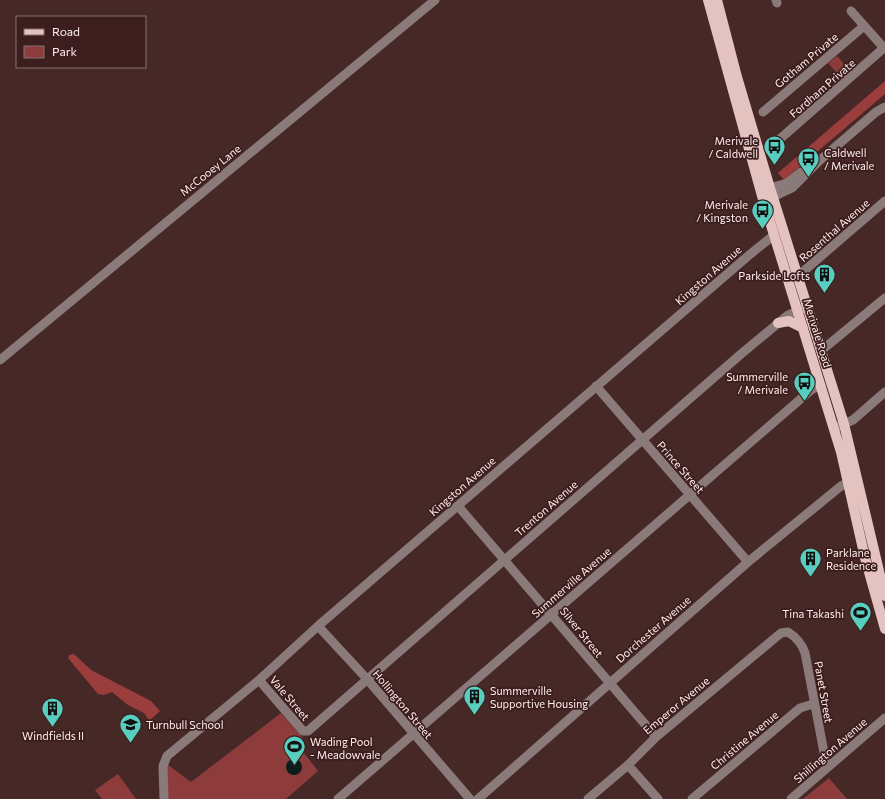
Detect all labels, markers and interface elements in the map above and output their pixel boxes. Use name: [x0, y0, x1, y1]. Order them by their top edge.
legend: [16, 16, 146, 68]
text: Road: [52, 24, 80, 38]
street label: Gotham Private: [772, 30, 840, 90]
text: Park: [52, 44, 78, 58]
street label: Fordham Private: [787, 56, 858, 120]
bus stop icon: Merivale / Caldwell: [761, 133, 787, 166]
place label: Merivale / Caldwell: [709, 134, 758, 160]
street label: McCooey Lane: [177, 141, 243, 198]
bus stop icon: Caldwell / Merivale: [795, 145, 821, 178]
place label: Caldwell / Merivale: [824, 146, 875, 172]
street label: Rosenthal Avenue: [796, 196, 872, 264]
bus stop icon: Merivale / Kingston: [750, 197, 776, 230]
place label: Merivale / Kingston: [696, 198, 748, 224]
street label: Kingston Avenue: [672, 243, 744, 307]
building icon: Parkside Lofts: [812, 262, 838, 295]
place label: Parkside Lofts: [738, 269, 810, 282]
street label: Merivale Road: [801, 297, 835, 369]
bus stop icon: Summerville / Merivale: [791, 369, 817, 402]
place label: Summerville / Merivale: [726, 370, 788, 396]
street label: Prince Street: [655, 438, 708, 496]
street label: Kingston Avenue: [426, 454, 498, 518]
street label: Trenton Avenue: [512, 477, 580, 539]
street label: Summerville Avenue: [529, 544, 613, 620]
building icon: Parklane Residence: [798, 545, 824, 578]
place label: Parklane Residence: [826, 546, 877, 572]
street label: Dorchester Avenue: [613, 593, 693, 665]
sports icon: Tina Takashi: [847, 600, 873, 633]
street label: Silver Street: [558, 604, 607, 660]
place label: Tina Takashi: [782, 607, 844, 620]
street label: Panet Street: [812, 660, 836, 724]
street label: Hollington Street: [370, 667, 436, 741]
street label: Vale Street: [267, 673, 313, 723]
street label: Emperor Avenue: [640, 673, 712, 736]
building icon: Summerville Supportive Housing: [462, 683, 488, 716]
place label: Summerville Supportive Housing: [490, 684, 588, 710]
building icon: Windfields II: [40, 696, 66, 729]
street label: Christine Avenue: [708, 708, 781, 772]
school or university icon: Turnbull School: [117, 711, 143, 744]
street label: Shillington Avenue: [791, 715, 869, 785]
place label: Turnbull School: [146, 718, 223, 731]
place label: Windfields II: [22, 729, 84, 742]
sports icon: Wading Pool - Meadowvale: [281, 734, 307, 767]
place label: Wading Pool - Meadowvale: [310, 735, 380, 761]

